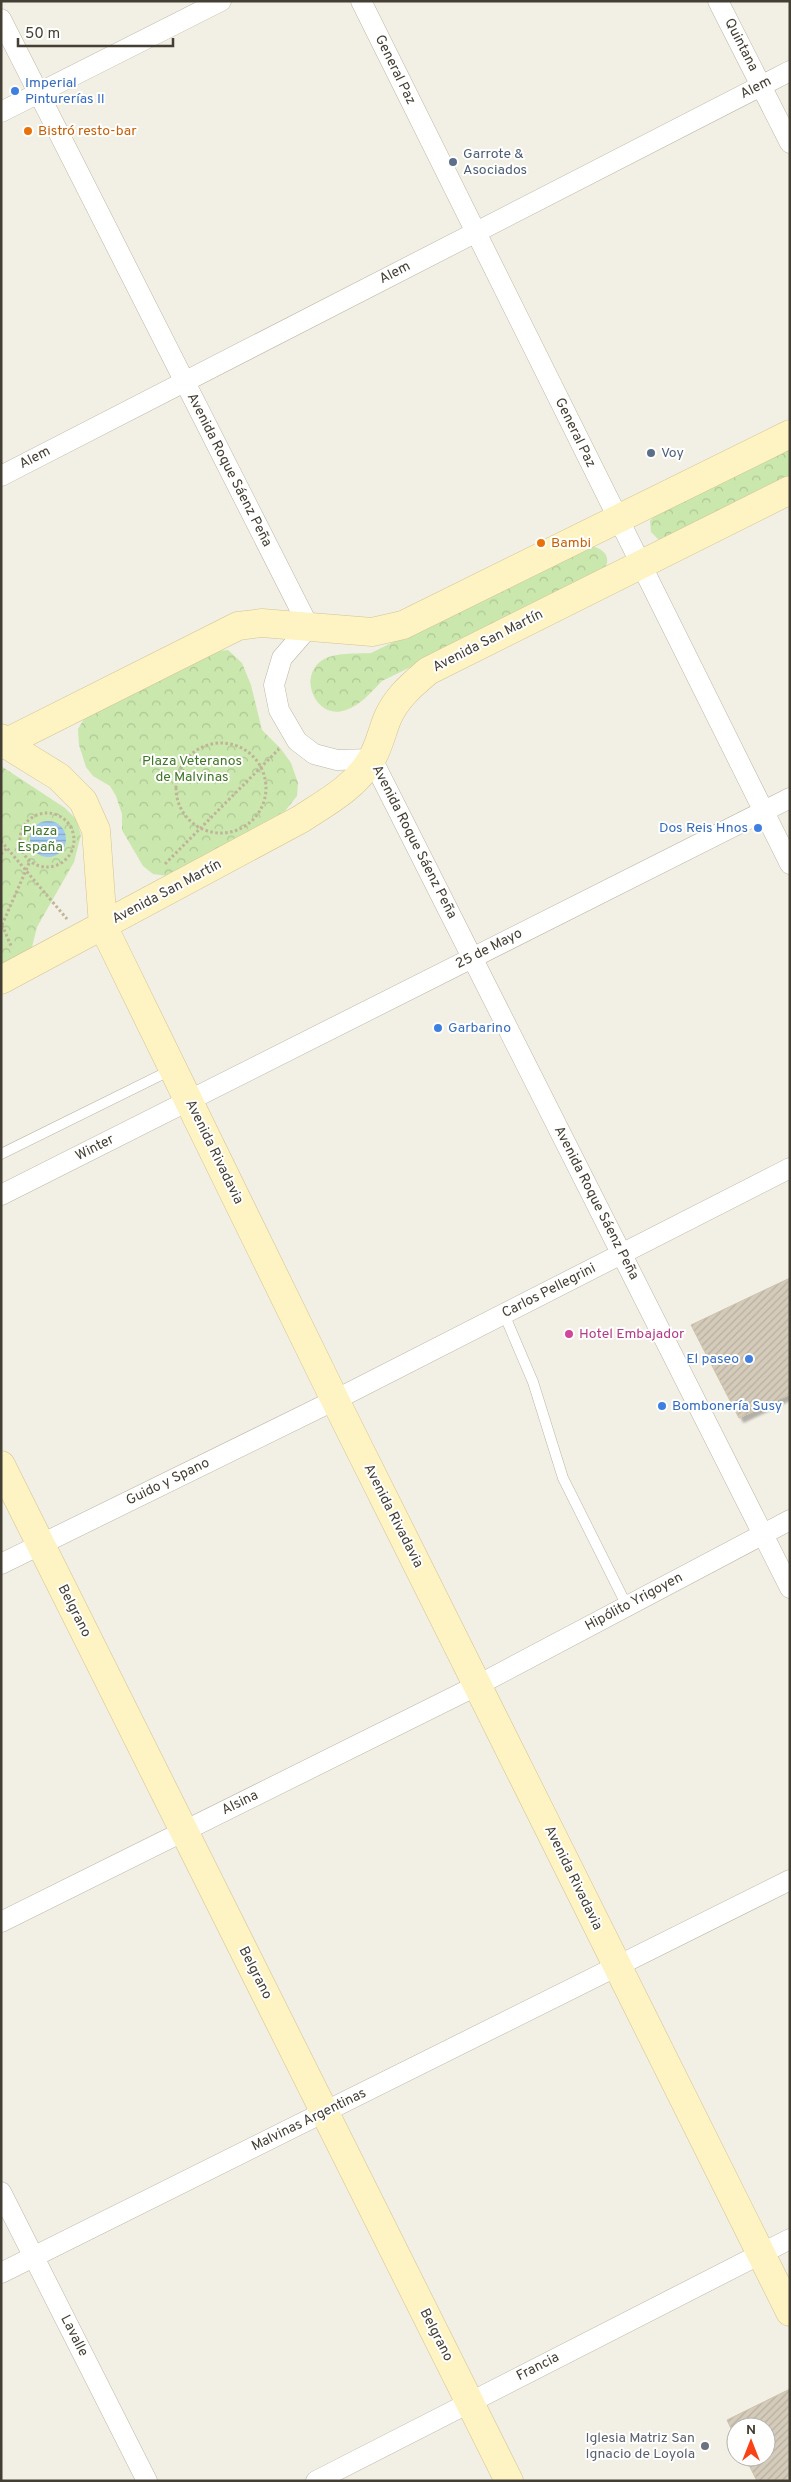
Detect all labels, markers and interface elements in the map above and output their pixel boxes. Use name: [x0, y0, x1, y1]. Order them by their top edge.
scale bar: [18, 15, 172, 47]
street label: Quintana: [720, 16, 762, 74]
text: 50 m: [25, 25, 60, 44]
street label: General Paz: [371, 32, 419, 108]
street label: Alem: [738, 73, 774, 103]
place label: Imperial Pinturerías II: [25, 75, 105, 108]
marker: Imperial Pinturerías II: [9, 85, 21, 97]
place label: Bistró resto-bar: [38, 123, 137, 140]
marker: Bistró resto-bar: [22, 125, 34, 137]
place label: Garrote & Asociados: [463, 146, 527, 179]
marker: Garrote & Asociados: [447, 156, 459, 168]
street label: Alem: [377, 258, 413, 288]
street label: Avenida Roque Sáenz Peña: [183, 390, 275, 550]
street label: General Paz: [551, 395, 599, 471]
street label: Alem: [17, 443, 53, 473]
place label: Voy: [661, 445, 684, 462]
marker: Voy: [645, 447, 657, 459]
place label: Bambi: [551, 535, 591, 552]
marker: Bambi: [535, 537, 547, 549]
street label: Avenida San Martín: [430, 606, 546, 676]
park label: Plaza Veteranos de Malvinas: [142, 753, 242, 786]
street label: Avenida Roque Sáenz Peña: [368, 762, 460, 922]
place label: Dos Reis Hnos: [659, 820, 748, 837]
marker: Dos Reis Hnos: [752, 822, 764, 834]
park label: Plaza España: [17, 823, 63, 856]
street label: Avenida San Martín: [109, 856, 225, 928]
street label: 25 de Mayo: [453, 925, 525, 973]
place label: Garbarino: [448, 1020, 511, 1037]
marker: Garbarino: [432, 1022, 444, 1034]
street label: Avenida Rivadavia: [181, 1097, 247, 1207]
street label: Avenida Roque Sáenz Peña: [550, 1123, 642, 1283]
street label: Winter: [73, 1131, 118, 1165]
street label: Carlos Pellegrini: [499, 1260, 599, 1322]
place label: Hotel Embajador: [579, 1326, 685, 1343]
marker: Hotel Embajador: [563, 1328, 575, 1340]
place label: El paseo: [686, 1351, 739, 1368]
marker: El paseo: [743, 1353, 755, 1365]
place label: Bombonería Susy: [672, 1398, 782, 1415]
marker: Bombonería Susy: [656, 1400, 668, 1412]
street label: Guido y Spano: [124, 1454, 213, 1510]
street label: Avenida Rivadavia: [360, 1461, 426, 1571]
street label: Hipólito Yrigoyen: [582, 1569, 686, 1635]
street label: Belgrano: [53, 1582, 95, 1640]
street label: Alsina: [219, 1787, 261, 1819]
street label: Avenida Rivadavia: [540, 1823, 606, 1933]
street label: Belgrano: [234, 1944, 276, 2002]
street label: Malvinas Argentinas: [249, 2085, 369, 2155]
street label: Belgrano: [415, 2306, 457, 2364]
street label: Lavalle: [56, 2312, 92, 2360]
street label: Francia: [514, 2349, 562, 2385]
north arrow: [726, 2417, 776, 2467]
text: N: [746, 2422, 756, 2439]
place label: Iglesia Matriz San Ignacio de Loyola: [585, 2430, 695, 2463]
marker: Iglesia Matriz San Ignacio de Loyola: [699, 2440, 711, 2452]

